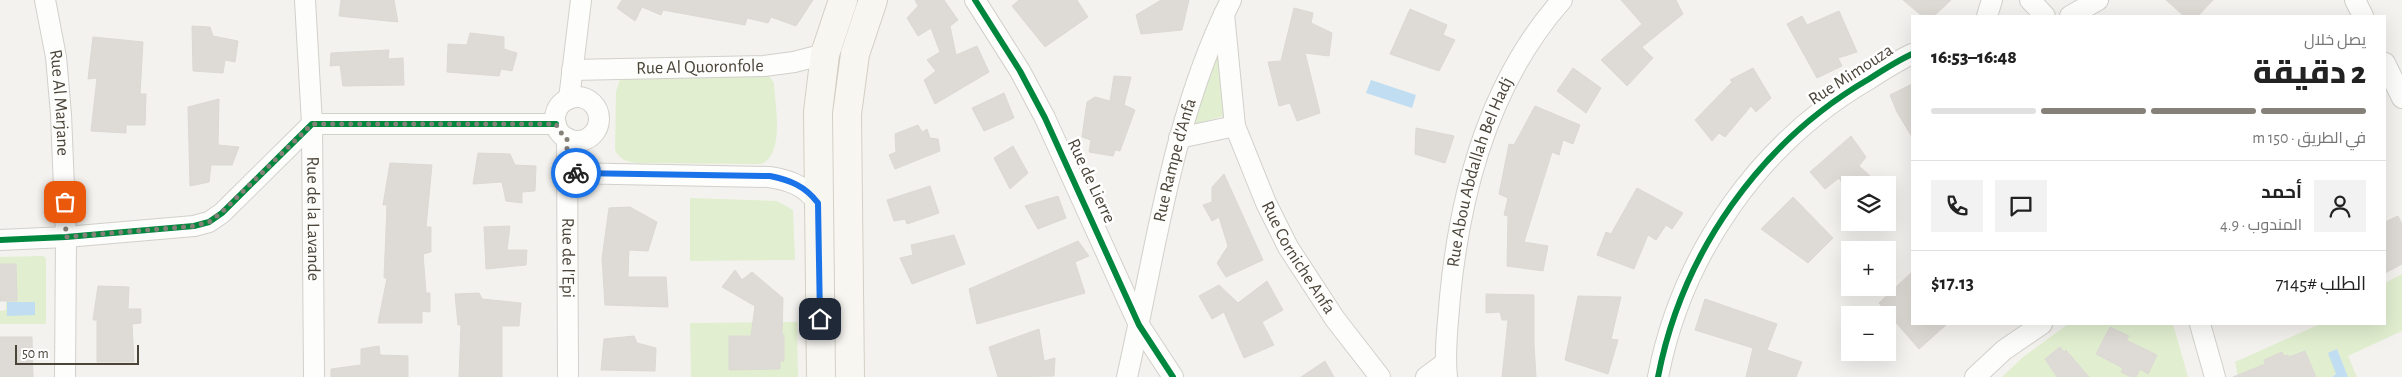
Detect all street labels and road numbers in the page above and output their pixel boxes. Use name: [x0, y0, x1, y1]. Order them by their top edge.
street label: Rue Mimouza: [1806, 41, 1896, 109]
street label: Rue Al Marjane: [46, 48, 72, 156]
street label: Rue Al Quoronfole: [636, 57, 764, 78]
street label: Rue Abou Abdallah Bel Hadj: [1444, 75, 1517, 268]
street label: Rue Rampe d'Anfa: [1151, 96, 1200, 224]
street label: Rue de Lierre: [1064, 136, 1118, 226]
street label: Rue de la Lavande: [303, 156, 322, 281]
street label: Rue Corniche Anfa: [1258, 199, 1338, 317]
street label: Rue de l'Epi: [558, 218, 577, 298]

